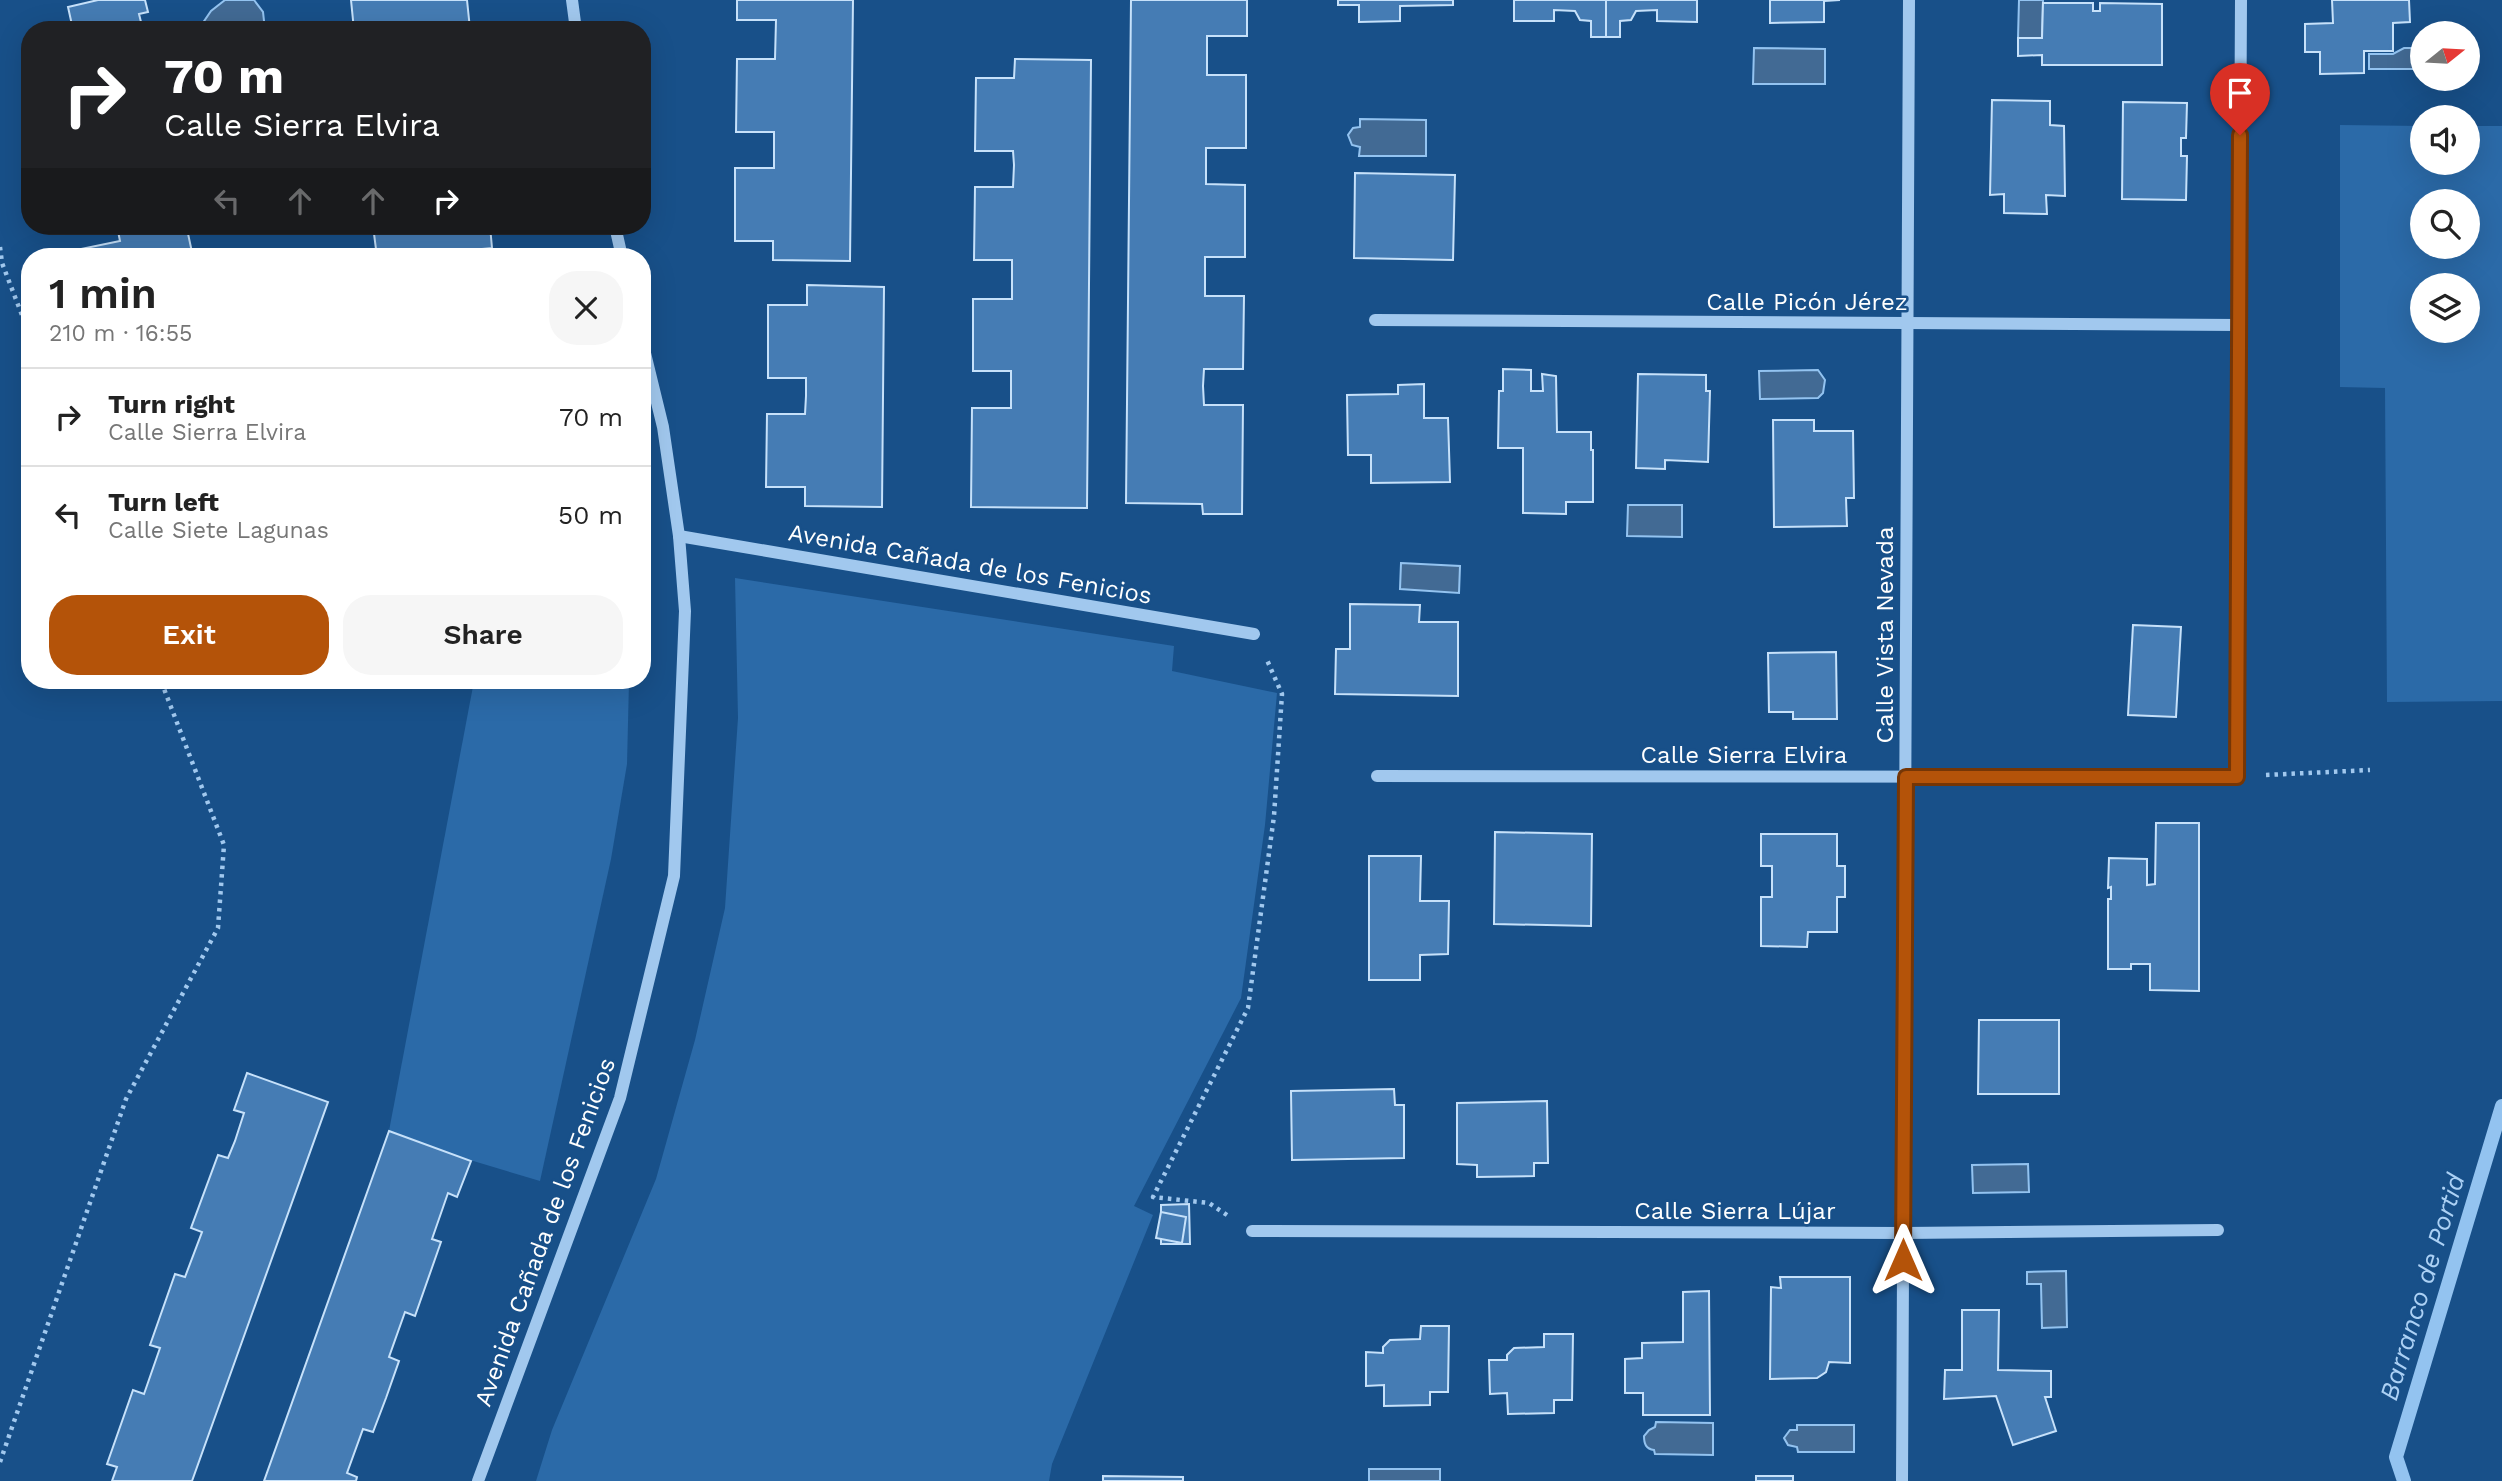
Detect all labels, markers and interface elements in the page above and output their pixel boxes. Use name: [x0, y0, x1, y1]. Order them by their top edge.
north arrow: [2410, 21, 2480, 91]
map controls: [2410, 21, 2480, 343]
text: 70 m: [164, 47, 284, 105]
icon: right: [49, 49, 140, 140]
pin: [2210, 63, 2270, 135]
icon: arrive: [2221, 74, 2259, 112]
button: sound: [2410, 105, 2480, 175]
text: Calle Sierra Elvira: [164, 106, 440, 144]
icon: left: [208, 182, 246, 220]
icon: ahead: [281, 182, 319, 220]
icon: ahead: [354, 182, 392, 220]
icon: right: [427, 182, 465, 220]
button: search: [2410, 189, 2480, 259]
text: 1 min: [49, 269, 157, 318]
button: close: [549, 271, 623, 345]
button: layers: [2410, 273, 2480, 343]
street label: Calle Picón Jérez: [1706, 288, 1908, 316]
text: 210 m · 16:55: [49, 320, 192, 347]
text: Turn right: [108, 389, 235, 419]
icon: right: [49, 398, 87, 436]
text: 70 m: [559, 402, 623, 432]
text: Calle Sierra Elvira: [108, 419, 306, 446]
text: Turn left: [108, 487, 219, 517]
icon: left: [49, 496, 87, 534]
text: 50 m: [558, 500, 623, 530]
text: Calle Siete Lagunas: [108, 517, 329, 544]
street label: Avenida Cañada de los Fenicios: [786, 518, 1154, 610]
street label: Calle Vista Nevada: [1871, 526, 1899, 744]
button: Exit: [49, 595, 329, 675]
button: Share: [343, 595, 623, 675]
street label: Calle Sierra Elvira: [1641, 741, 1847, 769]
street label: Avenida Cañada de los Fenicios: [469, 1054, 621, 1410]
water label: Barranco de Portid: [2373, 1169, 2471, 1404]
street label: Calle Sierra Lújar: [1634, 1197, 1836, 1225]
position arrow: [1866, 1223, 1940, 1297]

